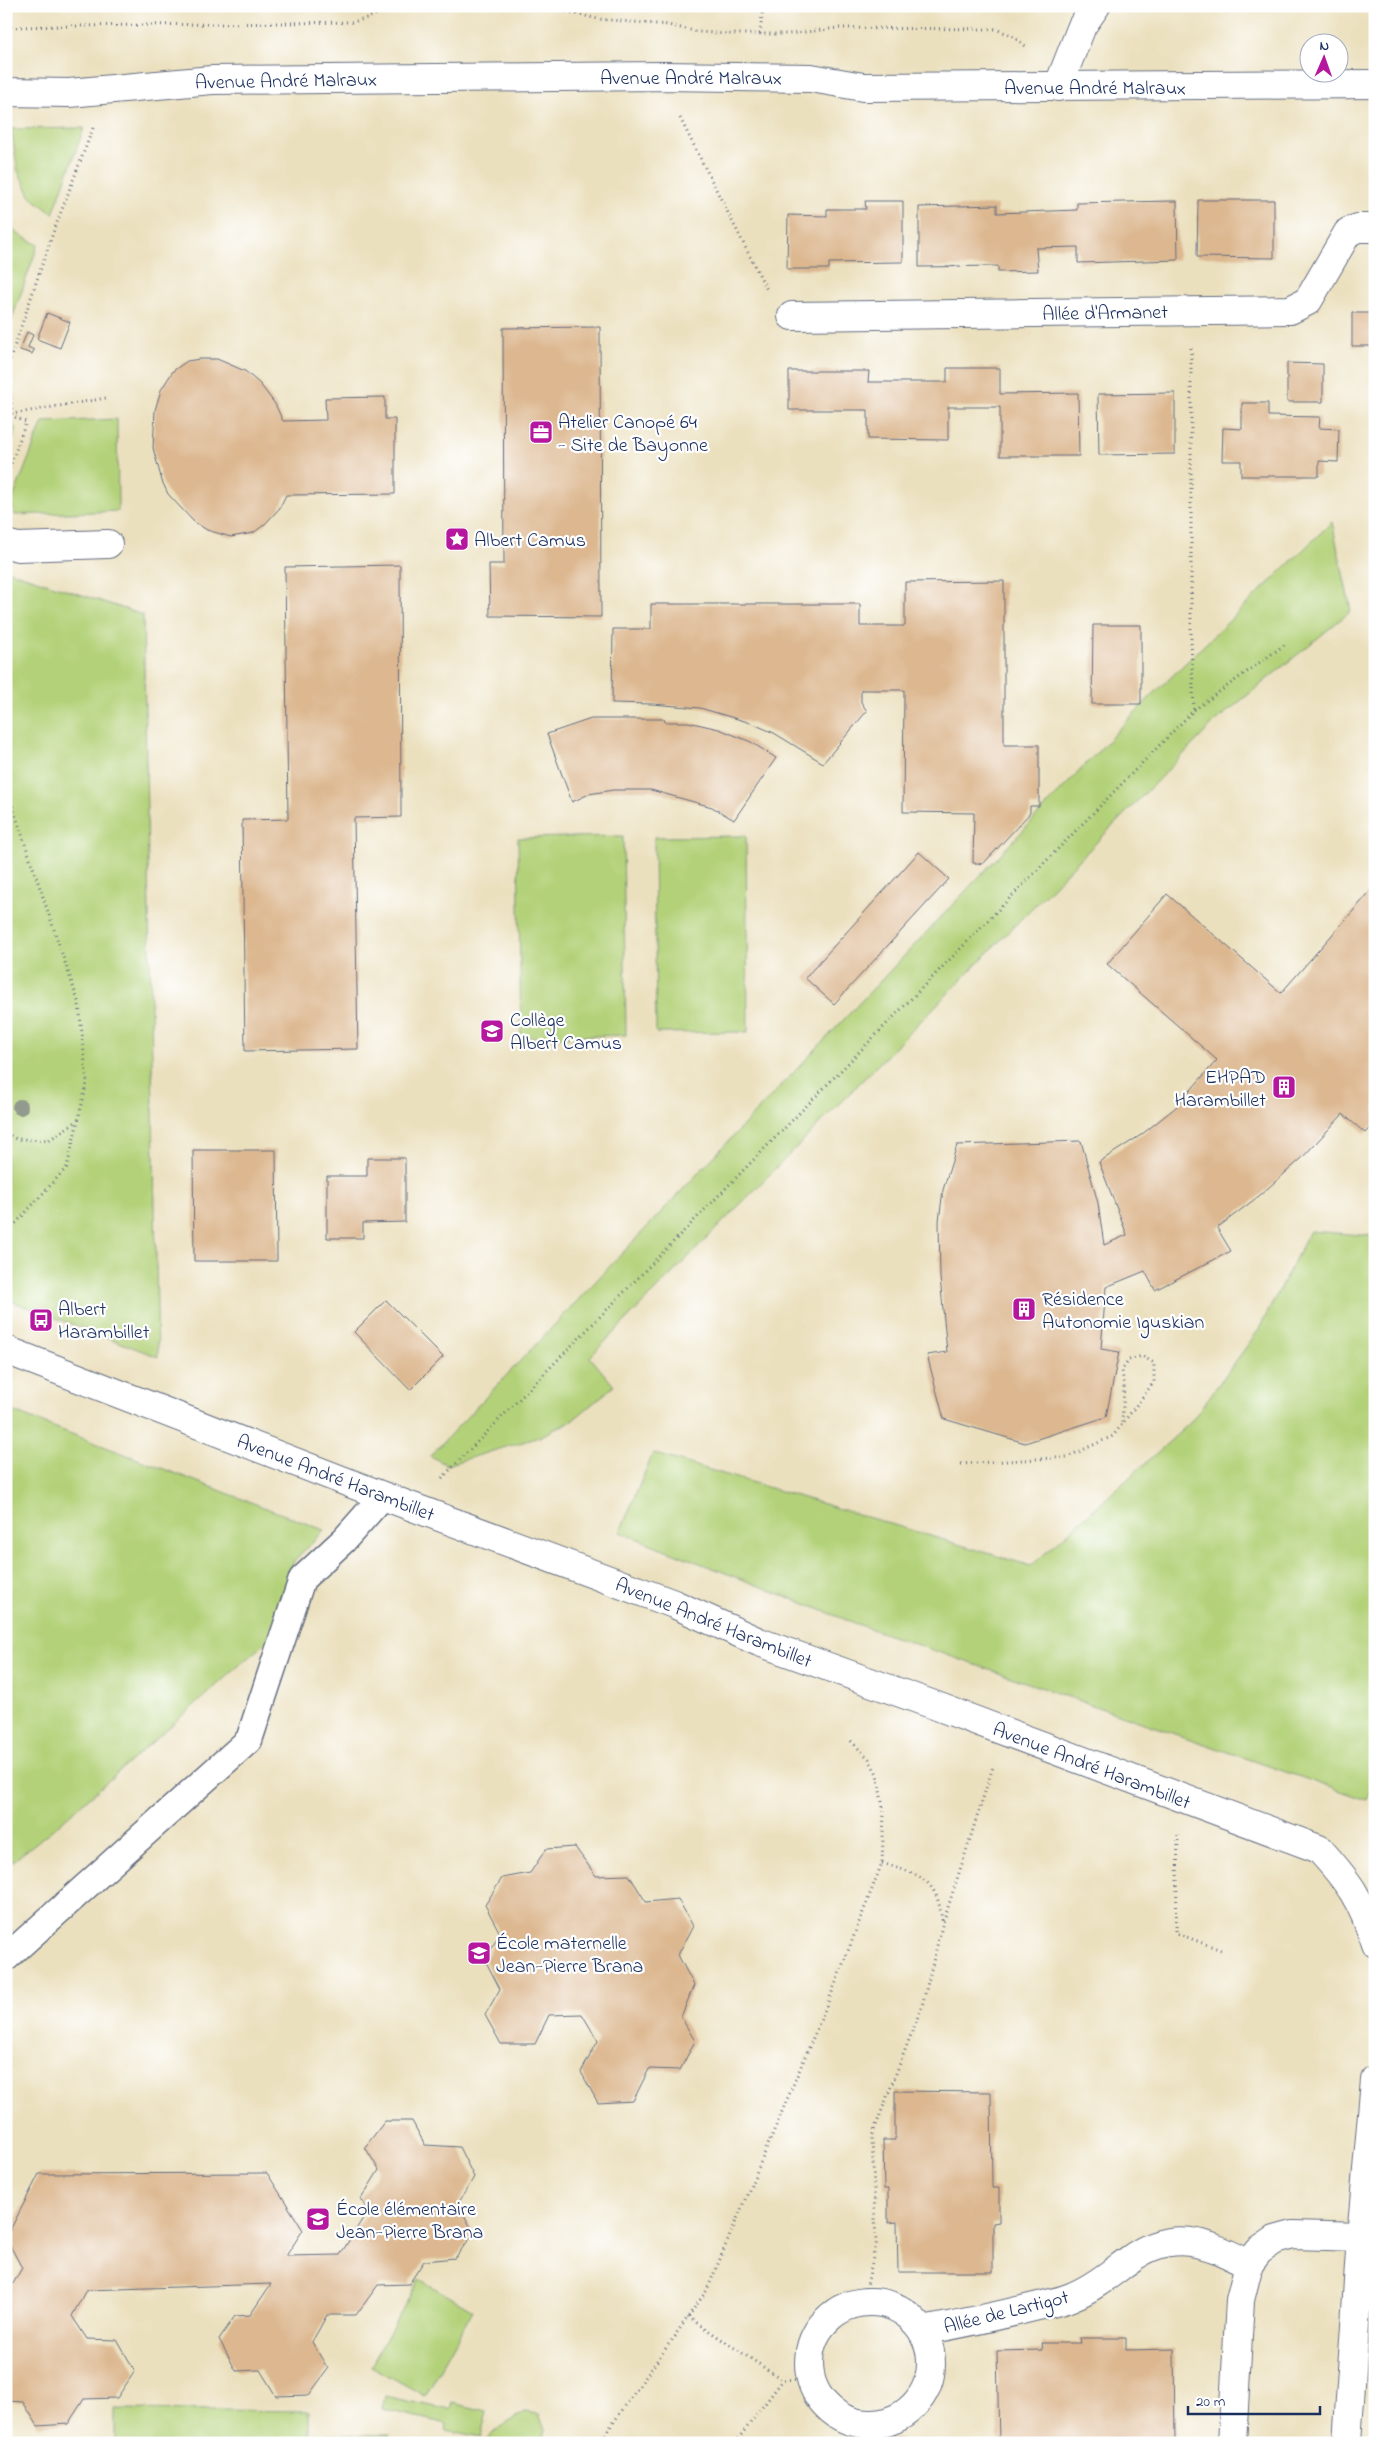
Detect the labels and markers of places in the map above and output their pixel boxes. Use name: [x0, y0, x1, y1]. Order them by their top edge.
place label: Atelier Canopé 64 - Site de Bayonne: [558, 409, 708, 461]
office icon: Atelier Canopé 64 - Site de Bayonne: [528, 419, 554, 445]
place icon: Albert Camus: [444, 526, 470, 552]
place label: Albert Camus: [474, 527, 586, 556]
place label: Collège Albert Camus: [510, 1007, 622, 1059]
school or university icon: Collège Albert Camus: [479, 1018, 505, 1044]
place label: EHPAD Harambillet: [1175, 1064, 1266, 1116]
building icon: EHPAD Harambillet: [1271, 1074, 1297, 1100]
place label: Résidence Autonomie Iguskian: [1042, 1286, 1205, 1339]
place label: Albert Harambillet: [58, 1296, 150, 1348]
building icon: Résidence Autonomie Iguskian: [1011, 1296, 1037, 1322]
bus stop icon: Albert Harambillet: [28, 1307, 54, 1333]
place label: École maternelle Jean-Pierre Brana: [496, 1930, 643, 1982]
school or university icon: École maternelle Jean-Pierre Brana: [466, 1940, 492, 1966]
place label: École élémentaire Jean-Pierre Brana: [336, 2196, 483, 2248]
school or university icon: École élémentaire Jean-Pierre Brana: [305, 2206, 331, 2232]

